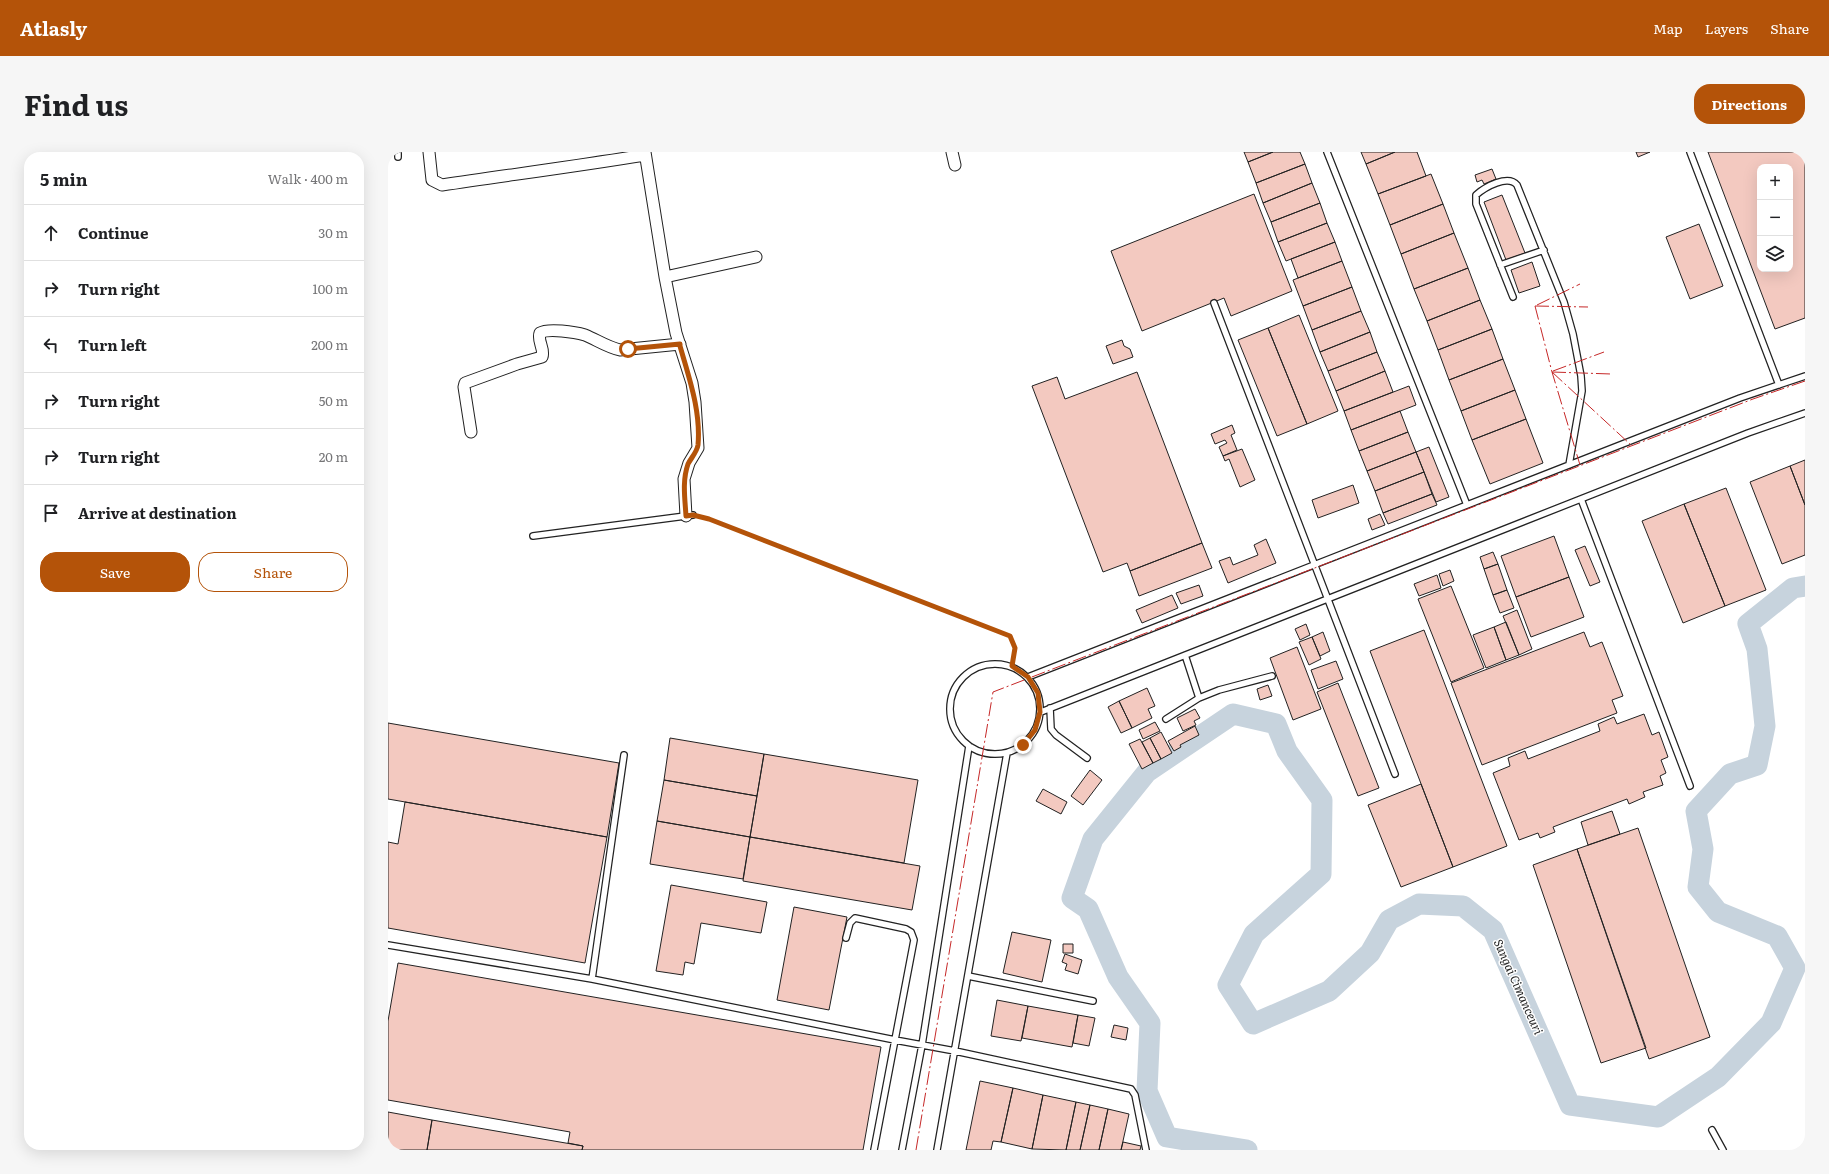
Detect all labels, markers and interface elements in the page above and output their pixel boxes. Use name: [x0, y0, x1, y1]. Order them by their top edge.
text: Atlasly: [20, 14, 87, 42]
text: Map: [1653, 18, 1683, 38]
text: Layers: [1705, 18, 1748, 38]
text: Share: [1770, 18, 1809, 38]
text: Find us: [24, 83, 128, 125]
button: Directions: [1694, 84, 1805, 124]
map controls: [1757, 164, 1793, 272]
button: +: [1757, 164, 1793, 200]
text: 5 min: [40, 166, 88, 191]
text: Walk · 400 m: [268, 169, 348, 188]
button: −: [1757, 200, 1793, 236]
text: Continue: [78, 221, 148, 244]
icon: ahead: [40, 222, 62, 244]
text: 30 m: [318, 223, 348, 242]
button: layers: [1757, 236, 1793, 272]
text: Turn right: [78, 277, 160, 300]
icon: right: [40, 278, 62, 300]
text: 100 m: [312, 279, 348, 298]
text: Turn left: [78, 333, 147, 356]
icon: left: [40, 334, 62, 356]
text: 200 m: [311, 335, 348, 354]
route start: [619, 340, 637, 358]
text: Turn right: [78, 389, 160, 412]
icon: right: [40, 390, 62, 412]
text: 50 m: [319, 391, 348, 410]
text: Turn right: [78, 445, 160, 468]
icon: right: [40, 446, 62, 468]
text: 20 m: [319, 447, 348, 466]
text: Arrive at destination: [78, 501, 237, 524]
icon: arrive: [40, 502, 62, 524]
button: Save: [40, 552, 190, 592]
button: Share: [198, 552, 348, 592]
route end: [1014, 736, 1032, 754]
water label: Sungai Cimanceuri: [1490, 936, 1548, 1037]

